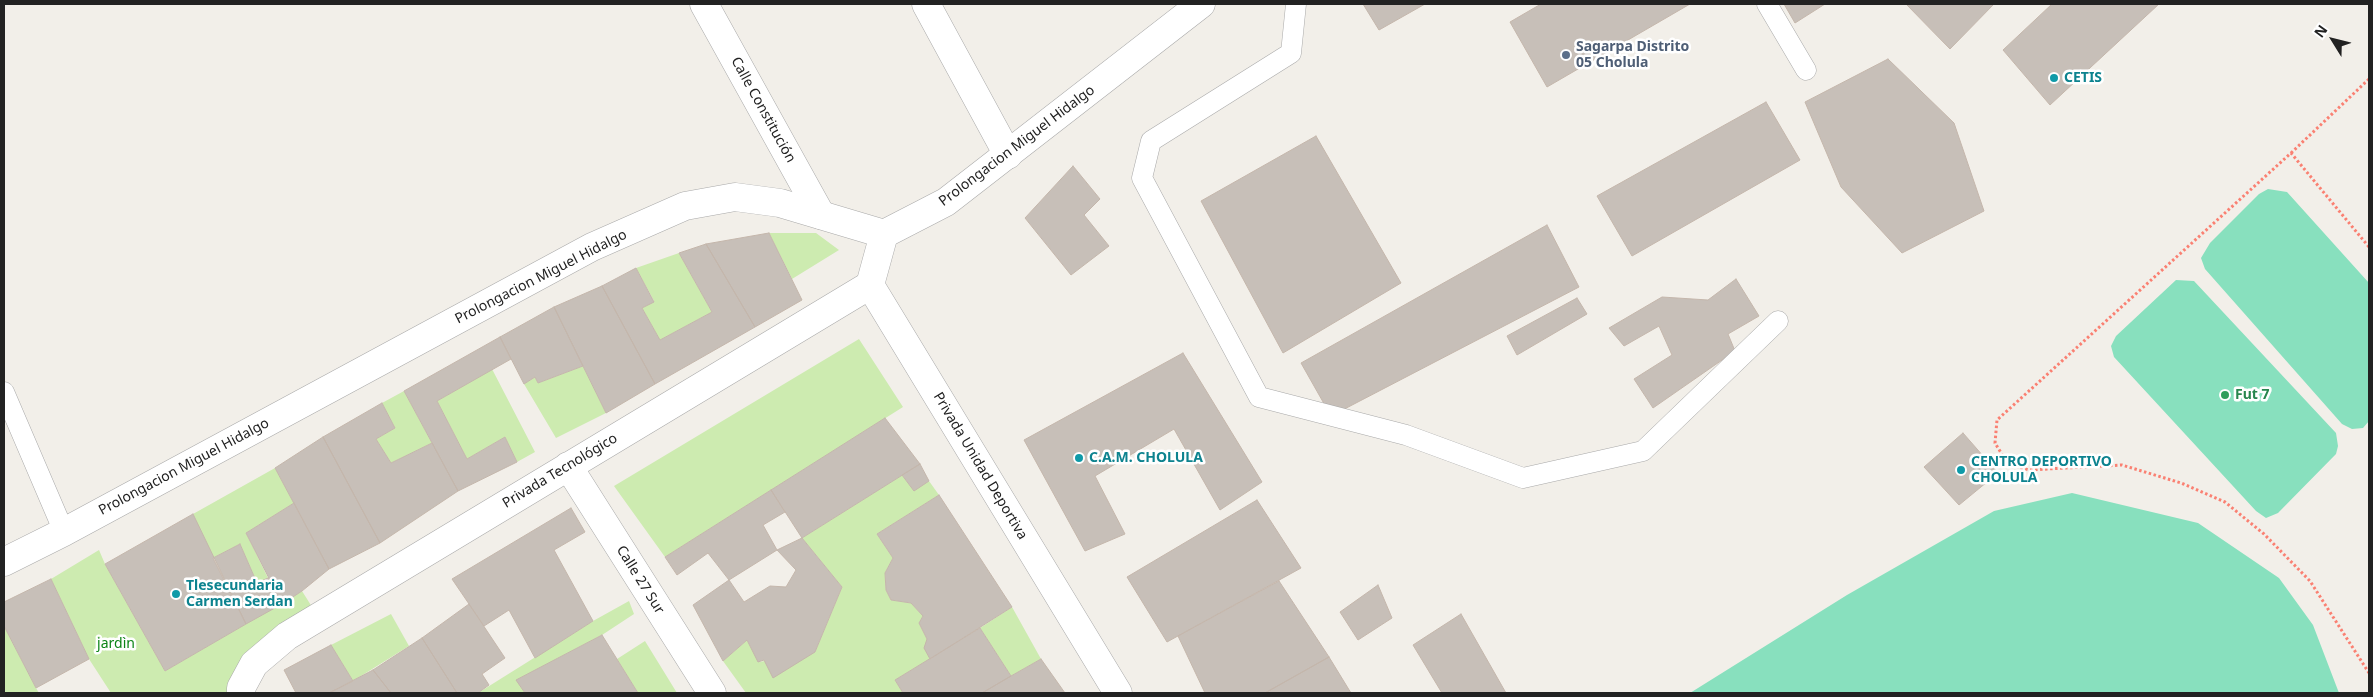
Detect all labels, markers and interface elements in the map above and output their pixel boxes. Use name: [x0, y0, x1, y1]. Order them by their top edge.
north arrow: [2308, 15, 2358, 65]
text: N: [2309, 21, 2331, 41]
place label: Sagarpa Distrito 05 Cholula: [1576, 39, 1689, 72]
marker: Sagarpa Distrito 05 Cholula: [1560, 49, 1572, 61]
street label: Calle Constitución: [727, 54, 799, 166]
place label: CETIS: [2064, 70, 2102, 86]
marker: CETIS: [2048, 72, 2060, 84]
street label: Prolongacion Miguel Hidalgo: [936, 82, 1098, 210]
street label: Prolongacion Miguel Hidalgo: [452, 226, 630, 328]
place label: Fut 7: [2235, 387, 2270, 403]
street label: Privada Unidad Deportiva: [929, 389, 1031, 543]
marker: Fut 7: [2219, 389, 2231, 401]
street label: Prolongacion Miguel Hidalgo: [96, 415, 272, 519]
street label: Privada Tecnológico: [500, 430, 620, 512]
place label: C.A.M. CHOLULA: [1089, 450, 1203, 466]
marker: C.A.M. CHOLULA: [1073, 452, 1085, 464]
place label: CENTRO DEPORTIVO CHOLULA: [1971, 454, 2112, 487]
marker: CENTRO DEPORTIVO CHOLULA: [1955, 464, 1967, 476]
street label: Calle 27 Sur: [612, 543, 668, 617]
place label: Tlesecundaria Carmen Serdan: [186, 578, 293, 610]
marker: Tlesecundaria Carmen Serdan: [170, 588, 182, 600]
park label: jardìn: [97, 636, 135, 652]

